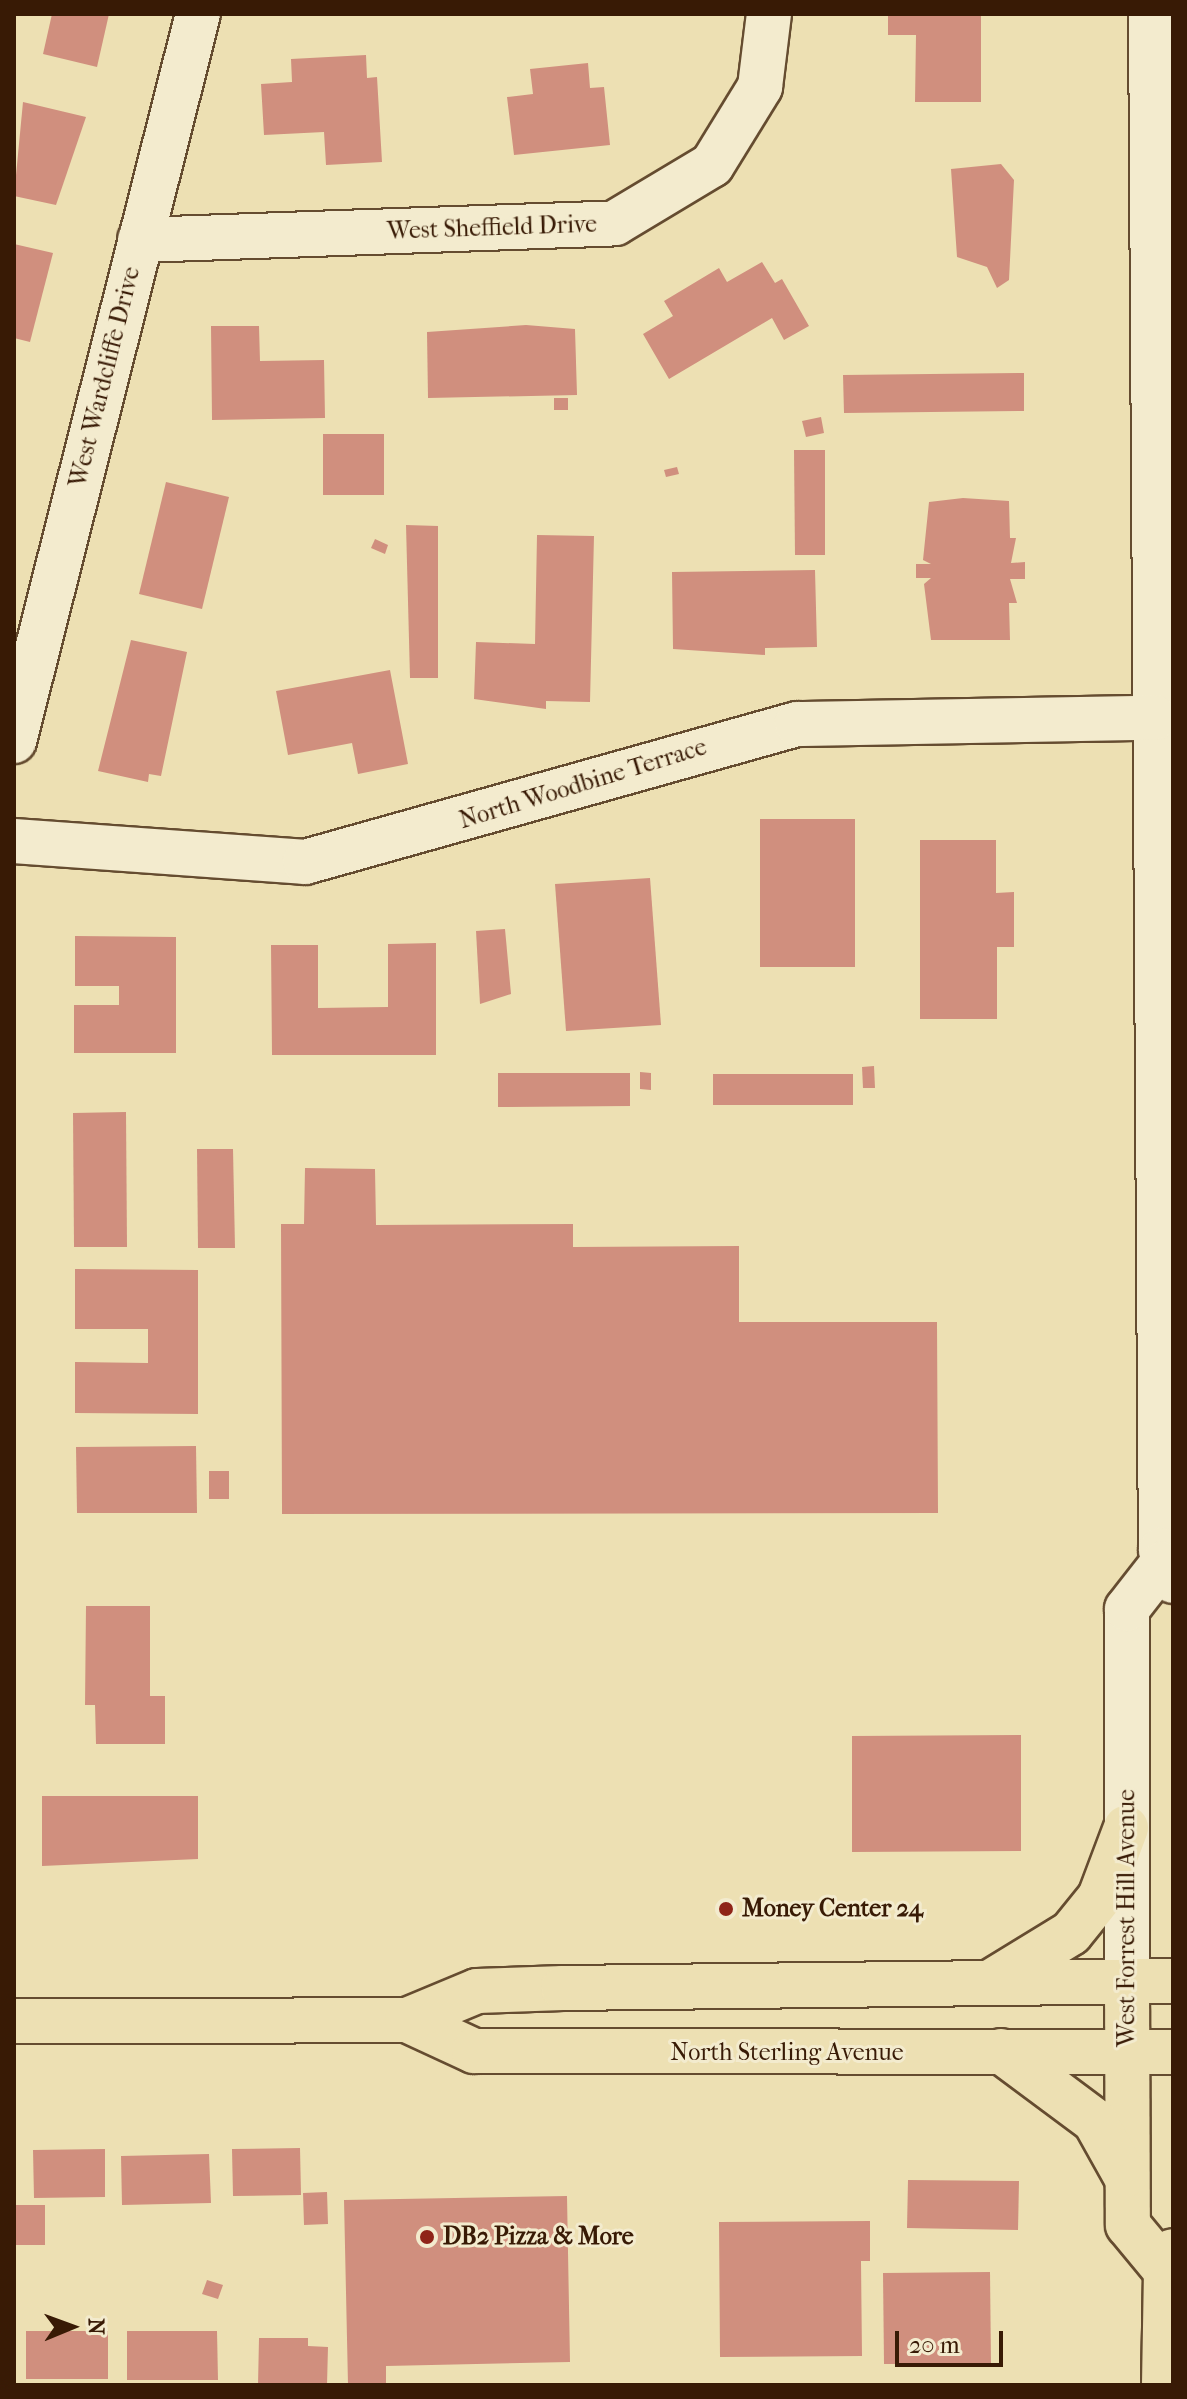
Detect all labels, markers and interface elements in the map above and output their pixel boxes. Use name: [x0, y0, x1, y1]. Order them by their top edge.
street label: West Sheffield Drive: [387, 210, 597, 246]
street label: West Wardcliffe Drive: [64, 264, 146, 490]
street label: North Woodbine Terrace: [456, 733, 710, 835]
street label: West Forrest Hill Avenue: [1113, 1789, 1141, 2047]
place label: Money Center 24: [742, 1895, 923, 1923]
marker: Money Center 24: [717, 1900, 735, 1918]
street label: North Sterling Avenue: [670, 2039, 904, 2067]
place label: DB2 Pizza & More: [443, 2223, 634, 2251]
marker: DB2 Pizza & More: [418, 2228, 436, 2246]
north arrow: [32, 2287, 112, 2367]
scale bar: [899, 2315, 1007, 2365]
text: N: [83, 2318, 109, 2335]
text: 20 m: [909, 2331, 960, 2359]

